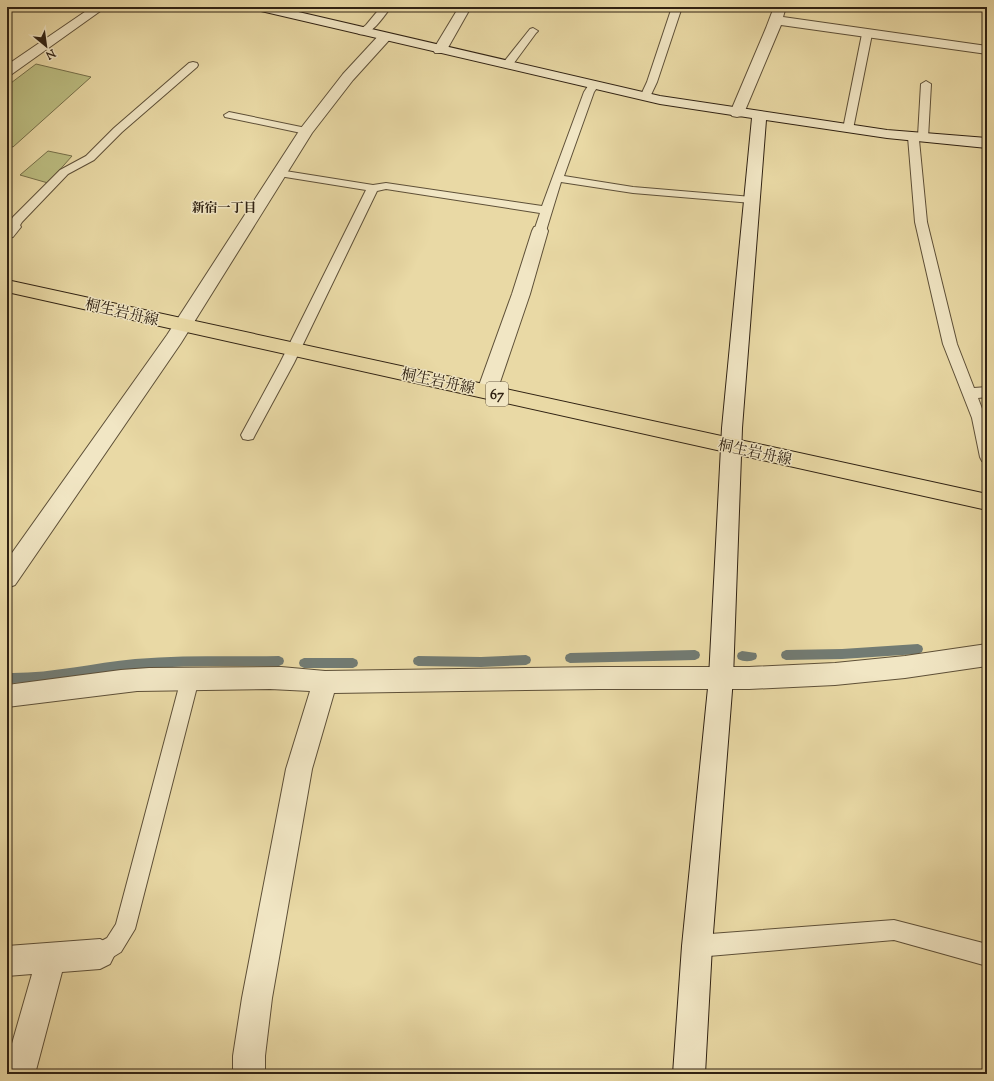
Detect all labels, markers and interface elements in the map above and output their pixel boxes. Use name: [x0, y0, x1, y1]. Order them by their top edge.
north arrow: [26, 26, 66, 66]
text: N: [42, 44, 59, 63]
district label: 新宿一丁目: [191, 200, 257, 218]
street label: 桐生岩舟線: [83, 295, 161, 332]
street label: 桐生岩舟線: [399, 364, 477, 401]
road number: 67: [486, 382, 508, 406]
street label: 桐生岩舟線: [716, 435, 794, 472]

